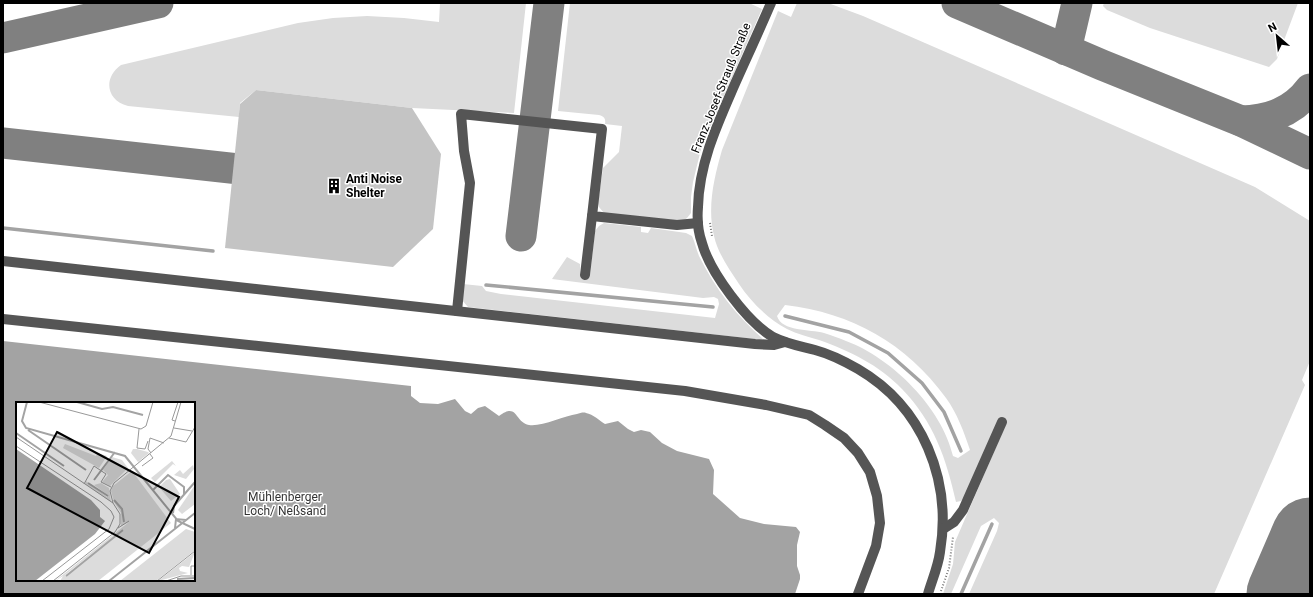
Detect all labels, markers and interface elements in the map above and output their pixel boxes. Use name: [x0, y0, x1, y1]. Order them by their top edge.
north arrow: [1257, 16, 1297, 56]
text: N: [1266, 20, 1279, 35]
street label: Franz-Josef-Strauß Straße: [688, 21, 754, 155]
place label: Anti Noise Shelter: [346, 172, 402, 200]
building icon: Anti Noise Shelter: [325, 177, 343, 195]
inset map: [16, 402, 195, 581]
park label: Mühlenberger Loch/ Neßsand: [244, 490, 326, 518]

